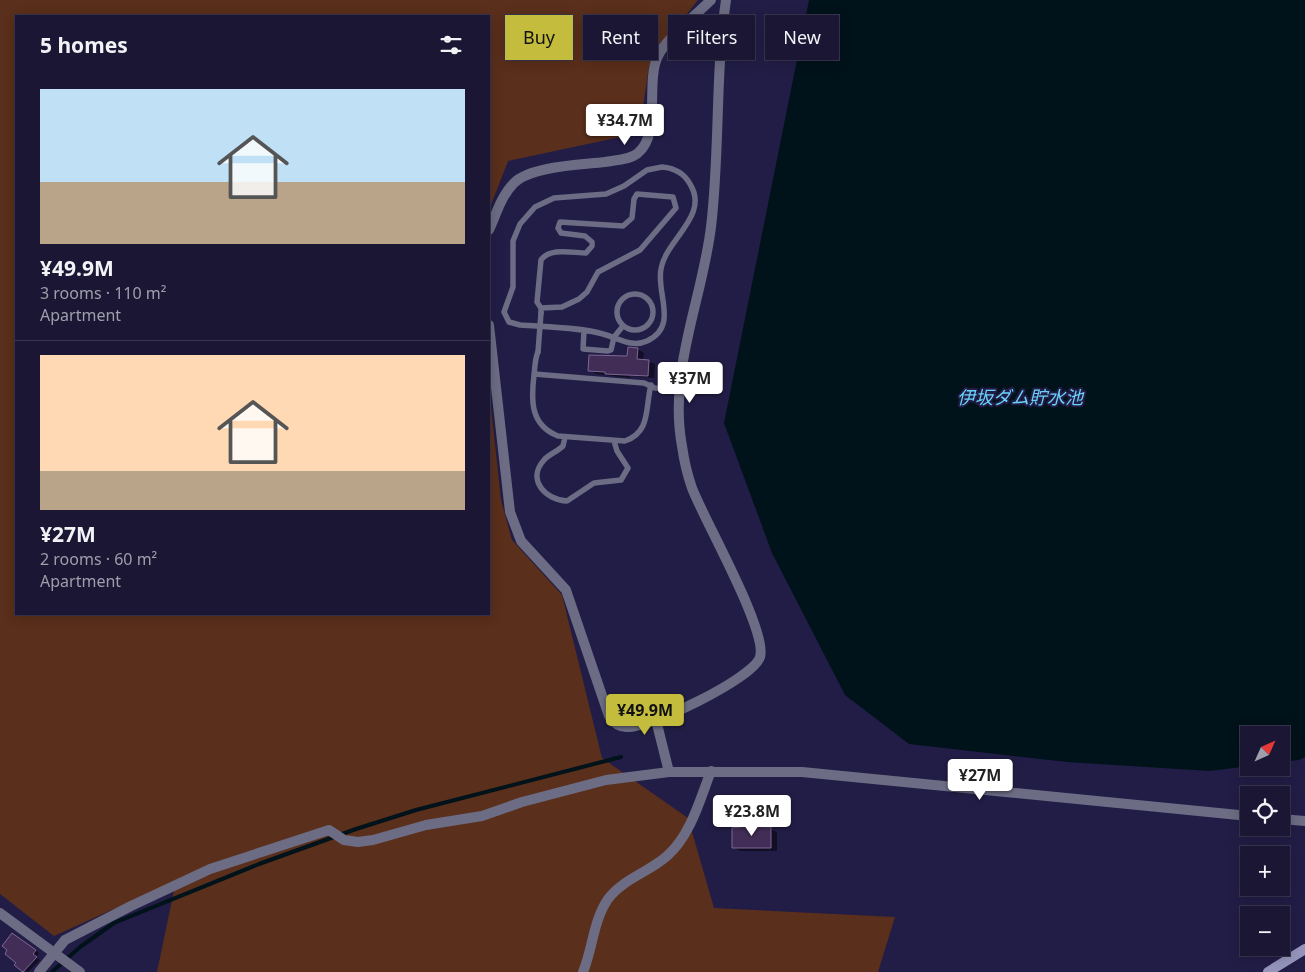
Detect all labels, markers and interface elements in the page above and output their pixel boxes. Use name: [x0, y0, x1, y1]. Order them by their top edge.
chip: Buy: [505, 15, 573, 60]
chip: Rent: [583, 15, 658, 60]
chip: Filters: [668, 15, 755, 60]
chip: New: [765, 15, 839, 60]
text: 5 homes: [40, 31, 128, 59]
icon: filters: [437, 31, 465, 59]
pin: ¥34.7M: [584, 104, 666, 146]
text: ¥34.7M: [597, 109, 653, 131]
icon: home: [208, 122, 298, 212]
text: ¥49.9M: [40, 254, 114, 282]
text: 3 rooms · 110 m²: [40, 282, 166, 304]
text: Apartment: [40, 304, 121, 326]
pin: ¥37M: [660, 362, 720, 404]
text: ¥37M: [669, 367, 711, 389]
water label: 伊坂ダム貯水池: [957, 385, 1085, 409]
icon: home: [208, 387, 298, 477]
text: ¥27M: [40, 520, 96, 548]
text: 2 rooms · 60 m²: [40, 548, 157, 570]
text: Apartment: [40, 570, 121, 592]
pin: ¥49.9M: [604, 694, 686, 736]
text: ¥49.9M: [617, 699, 673, 721]
north arrow: [1240, 726, 1290, 776]
map controls: [1240, 726, 1290, 956]
pin: ¥27M: [950, 758, 1010, 801]
text: ¥27M: [959, 764, 1001, 786]
button: locate: [1240, 786, 1290, 836]
pin: ¥23.8M: [711, 794, 793, 837]
text: ¥23.8M: [724, 800, 780, 822]
button: +: [1240, 846, 1290, 896]
button: −: [1240, 906, 1290, 956]

